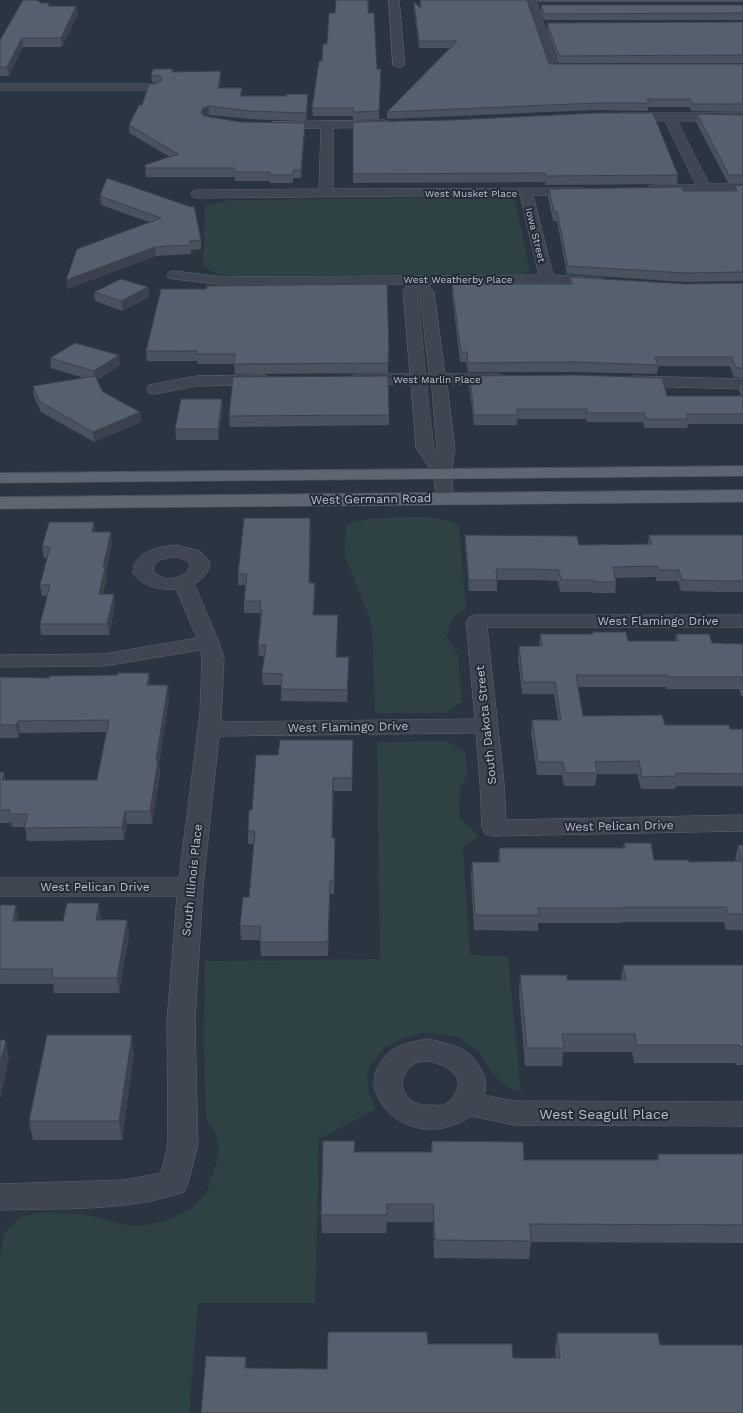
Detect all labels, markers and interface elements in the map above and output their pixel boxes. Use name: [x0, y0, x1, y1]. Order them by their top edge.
street label: West Musket Place: [425, 188, 518, 199]
street label: Iowa Street: [523, 207, 548, 264]
street label: West Weatherby Place: [403, 274, 513, 285]
street label: West Marlin Place: [393, 374, 481, 385]
street label: West Germann Road: [311, 491, 431, 507]
street label: West Flamingo Drive: [598, 614, 718, 628]
street label: South Dakota Street: [473, 665, 499, 785]
street label: West Flamingo Drive: [287, 719, 409, 735]
street label: West Pelican Drive: [564, 818, 674, 834]
street label: South Illinois Place: [179, 823, 205, 937]
street label: West Pelican Drive: [40, 880, 150, 894]
street label: West Seagull Place: [539, 1106, 669, 1122]

